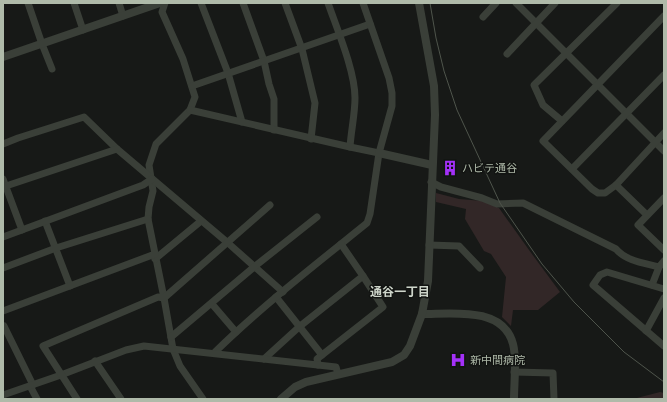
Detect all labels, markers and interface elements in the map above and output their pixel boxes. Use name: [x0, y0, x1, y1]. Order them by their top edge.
building icon: ハビテ通谷: [441, 159, 459, 177]
place label: ハビテ通谷: [462, 161, 517, 175]
district label: 通谷一丁目: [370, 284, 430, 299]
hospital icon: 新中間病院: [449, 351, 467, 369]
place label: 新中間病院: [470, 353, 525, 367]

